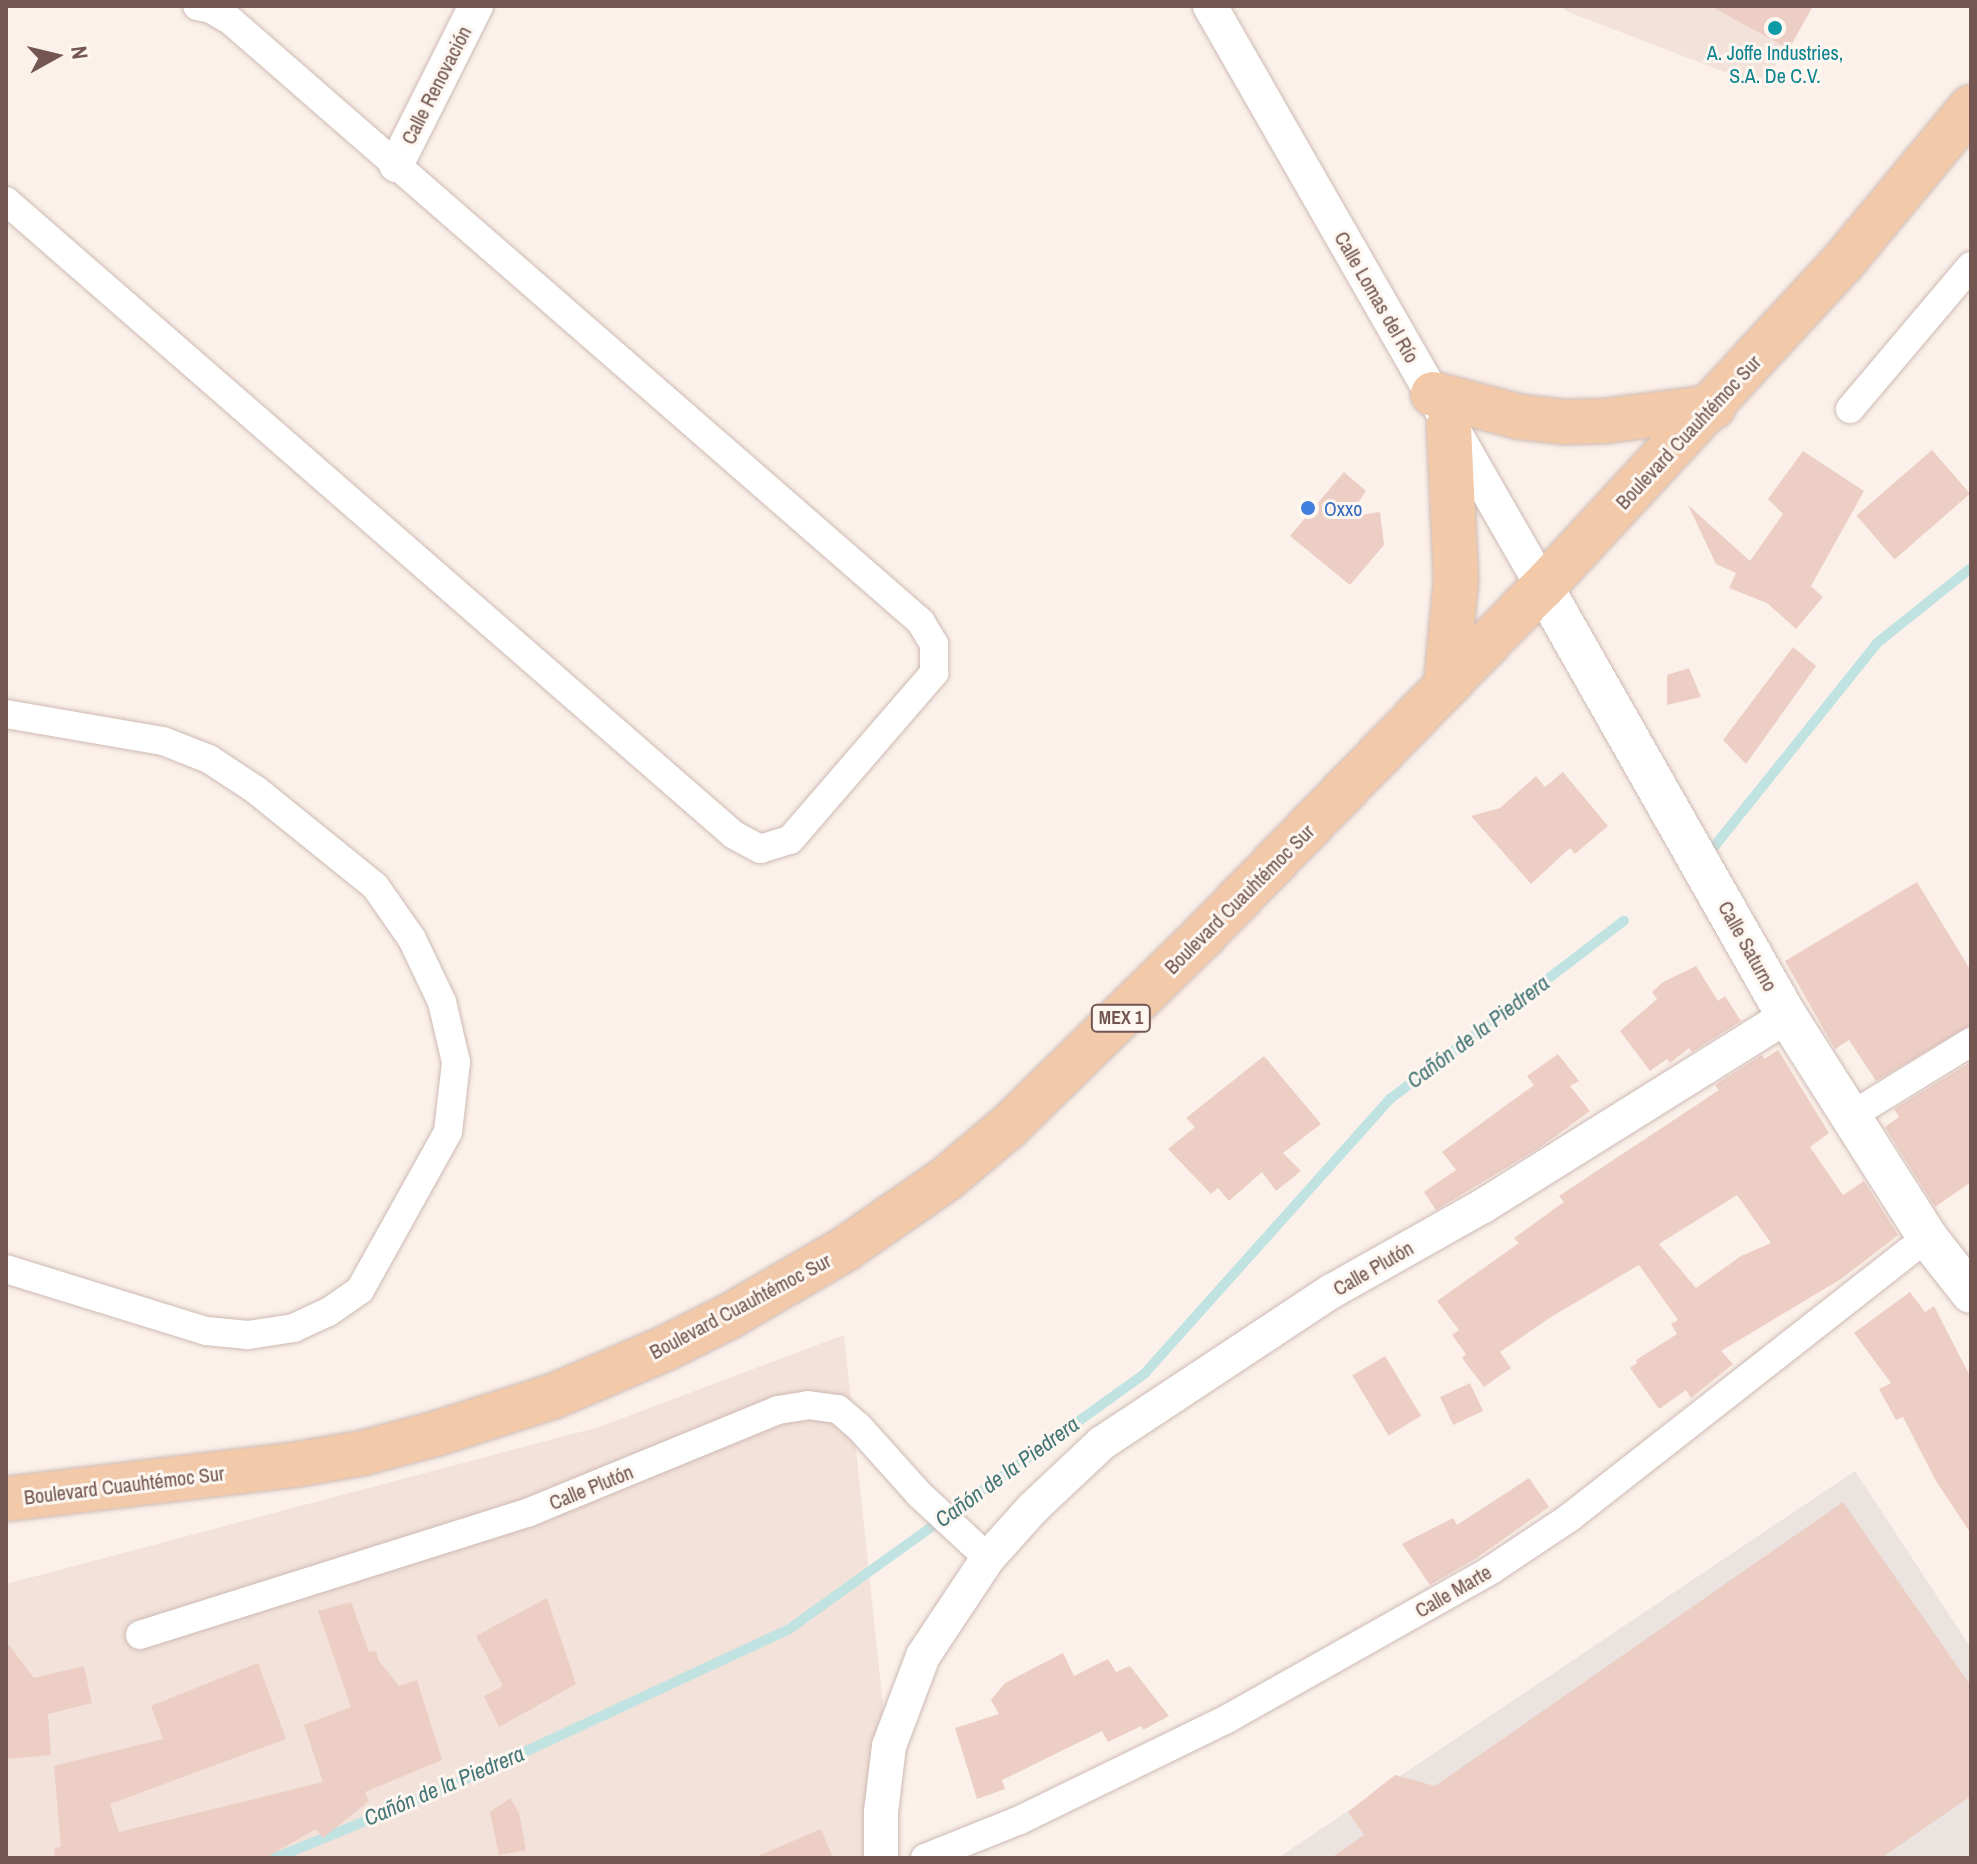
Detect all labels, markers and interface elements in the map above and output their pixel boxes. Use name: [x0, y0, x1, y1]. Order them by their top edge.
north arrow: [16, 16, 96, 96]
marker: A. Joffe Industries, S.A. De C.V.: [1766, 19, 1784, 37]
street label: Calle Renovación: [396, 22, 476, 148]
place label: A. Joffe Industries, S.A. De C.V.: [1707, 40, 1843, 87]
text: N: [64, 44, 96, 61]
street label: Calle Lomas del Río: [1330, 227, 1424, 367]
street label: Boulevard Cuauhtémoc Sur: [1611, 350, 1765, 514]
place label: Oxxo: [1324, 496, 1362, 520]
marker: Oxxo: [1299, 499, 1317, 517]
street label: Boulevard Cuauhtémoc Sur: [1159, 819, 1319, 979]
street label: Calle Saturno: [1713, 897, 1783, 995]
water label: Cañón de la Piedrera: [1402, 970, 1554, 1094]
road number: MEX 1: [1089, 1004, 1153, 1032]
street label: Calle Plutón: [1329, 1236, 1417, 1300]
street label: Boulevard Cuauhtémoc Sur: [645, 1248, 835, 1364]
water label: Cañón de la Piedrera: [930, 1411, 1084, 1533]
street label: Calle Plutón: [546, 1459, 636, 1515]
street label: Boulevard Cuauhtémoc Sur: [23, 1461, 225, 1509]
street label: Calle Marte: [1411, 1560, 1495, 1622]
water label: Cañón de la Piedrera: [360, 1740, 528, 1832]

